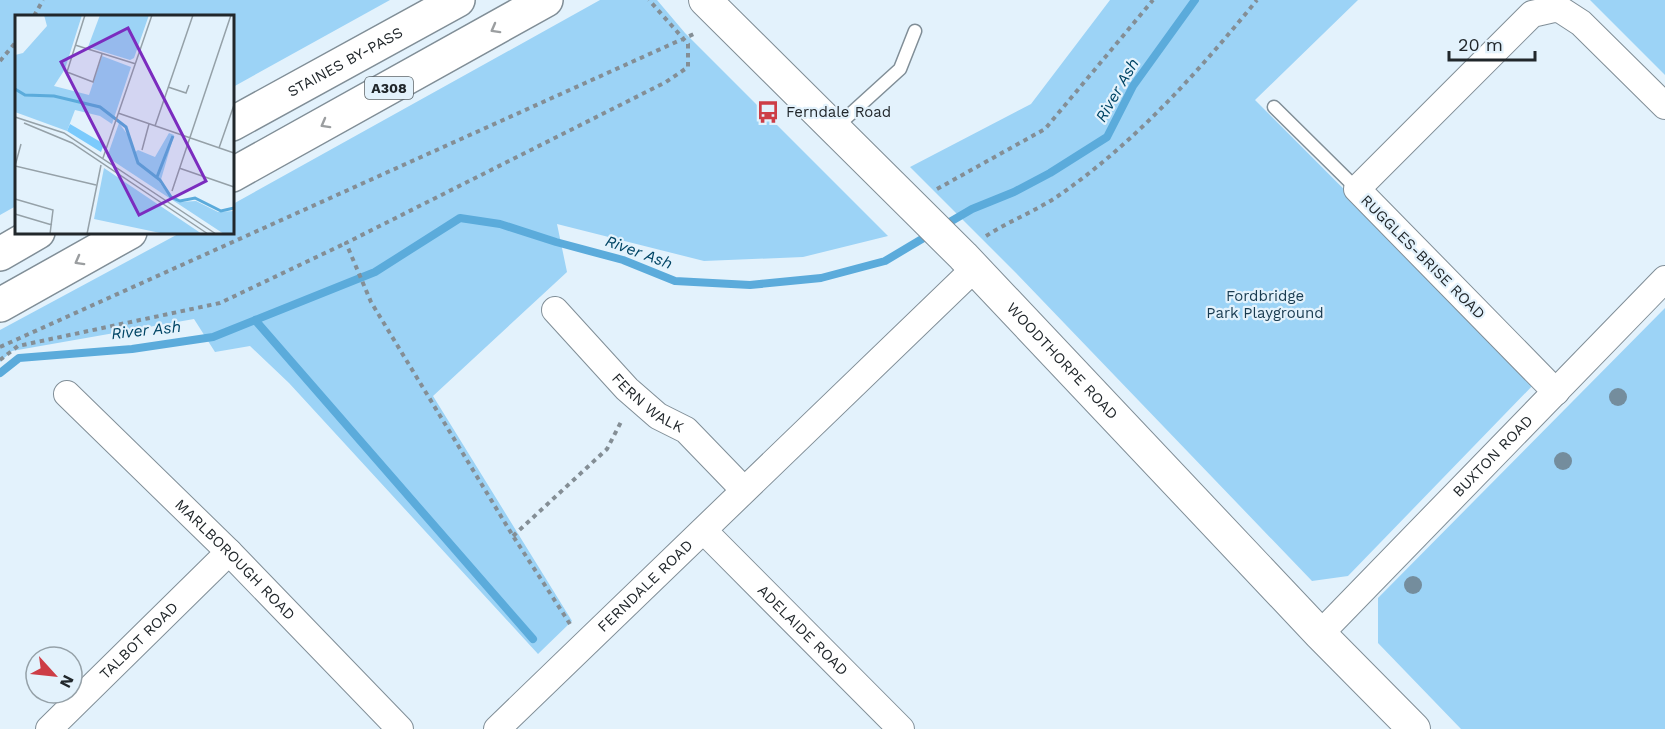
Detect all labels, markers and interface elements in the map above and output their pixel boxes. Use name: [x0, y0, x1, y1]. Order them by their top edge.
inset map: [15, 15, 234, 234]
one-way arrow: [491, 21, 501, 33]
street label: STAINES BY-PASS: [284, 23, 406, 101]
scale bar: [1449, 24, 1534, 62]
text: 20 m: [1458, 34, 1503, 55]
water label: River Ash: [1091, 55, 1143, 125]
road number: A308: [365, 77, 413, 99]
bus stop icon: Ferndale Road: [755, 99, 781, 125]
place label: Ferndale Road: [786, 103, 891, 121]
one-way arrow: [321, 116, 331, 128]
street label: RUGGLES-BRISE ROAD: [1357, 191, 1489, 323]
water label: River Ash: [603, 231, 675, 273]
one-way arrow: [74, 254, 85, 265]
park label: Fordbridge Park Playground: [1206, 287, 1324, 322]
street label: WOODTHORPE ROAD: [1003, 299, 1122, 423]
water label: River Ash: [110, 317, 182, 343]
street label: FERN WALK: [608, 369, 687, 436]
street label: BUXTON ROAD: [1449, 411, 1537, 501]
street label: MARLBOROUGH ROAD: [171, 495, 299, 624]
street label: FERNDALE ROAD: [594, 536, 697, 636]
street label: ADELAIDE ROAD: [754, 581, 852, 679]
street label: TALBOT ROAD: [96, 598, 182, 683]
north arrow: [24, 645, 84, 705]
text: N: [56, 672, 78, 691]

